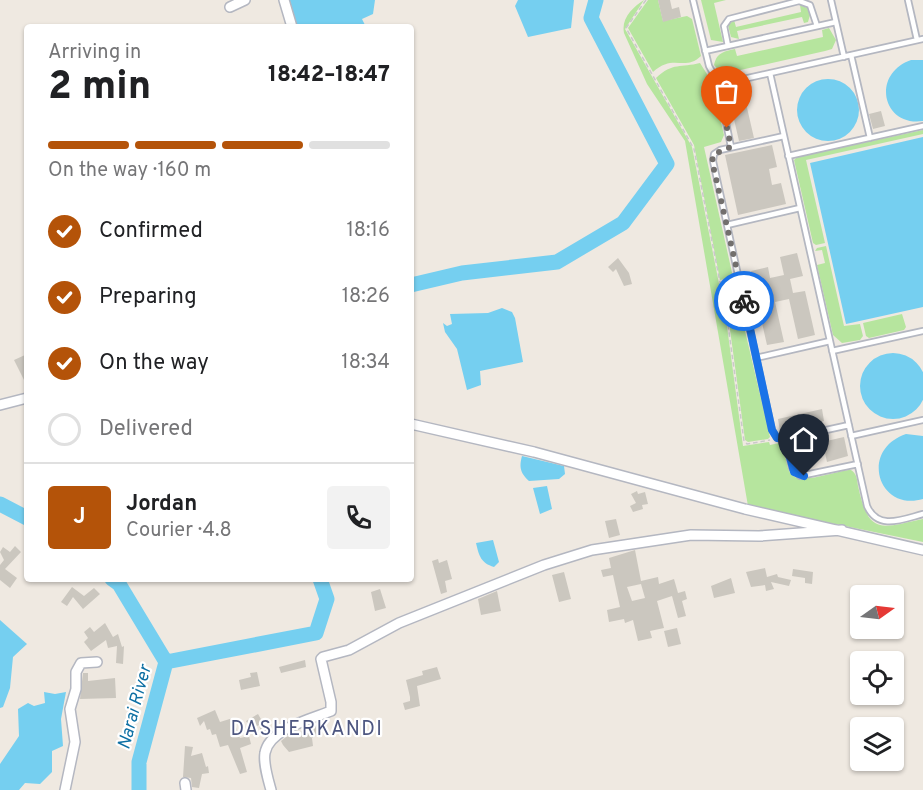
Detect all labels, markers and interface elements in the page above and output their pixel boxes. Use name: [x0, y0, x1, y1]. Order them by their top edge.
text: Arriving in: [48, 40, 141, 66]
text: 18:42–18:47: [268, 62, 390, 89]
text: 2 min: [48, 64, 151, 113]
pin: [701, 66, 752, 128]
icon: bag: [710, 75, 743, 108]
text: On the way · 160 m: [48, 158, 211, 184]
icon: check: [48, 215, 81, 248]
text: Confirmed: [99, 218, 203, 245]
text: 18:16: [346, 218, 390, 244]
courier: [714, 271, 774, 331]
icon: check: [48, 281, 81, 314]
text: Preparing: [99, 284, 197, 311]
text: 18:26: [342, 284, 390, 310]
icon: bike: [728, 285, 761, 318]
icon: check: [48, 347, 81, 380]
text: On the way: [99, 350, 209, 377]
text: 18:34: [341, 350, 390, 376]
pin: [778, 414, 829, 476]
text: Delivered: [99, 416, 193, 443]
icon: home: [787, 423, 820, 456]
button: phone: [327, 486, 390, 549]
text: Jordan: [126, 491, 197, 518]
text: J: [73, 504, 86, 531]
text: Courier · 4.8: [126, 518, 232, 544]
north arrow: [850, 585, 904, 639]
map controls: [850, 585, 904, 771]
button: locate: [850, 651, 904, 705]
water label: Narai River: [113, 661, 158, 752]
district label: DASHERKANDI: [230, 717, 384, 743]
button: layers: [850, 717, 904, 771]

